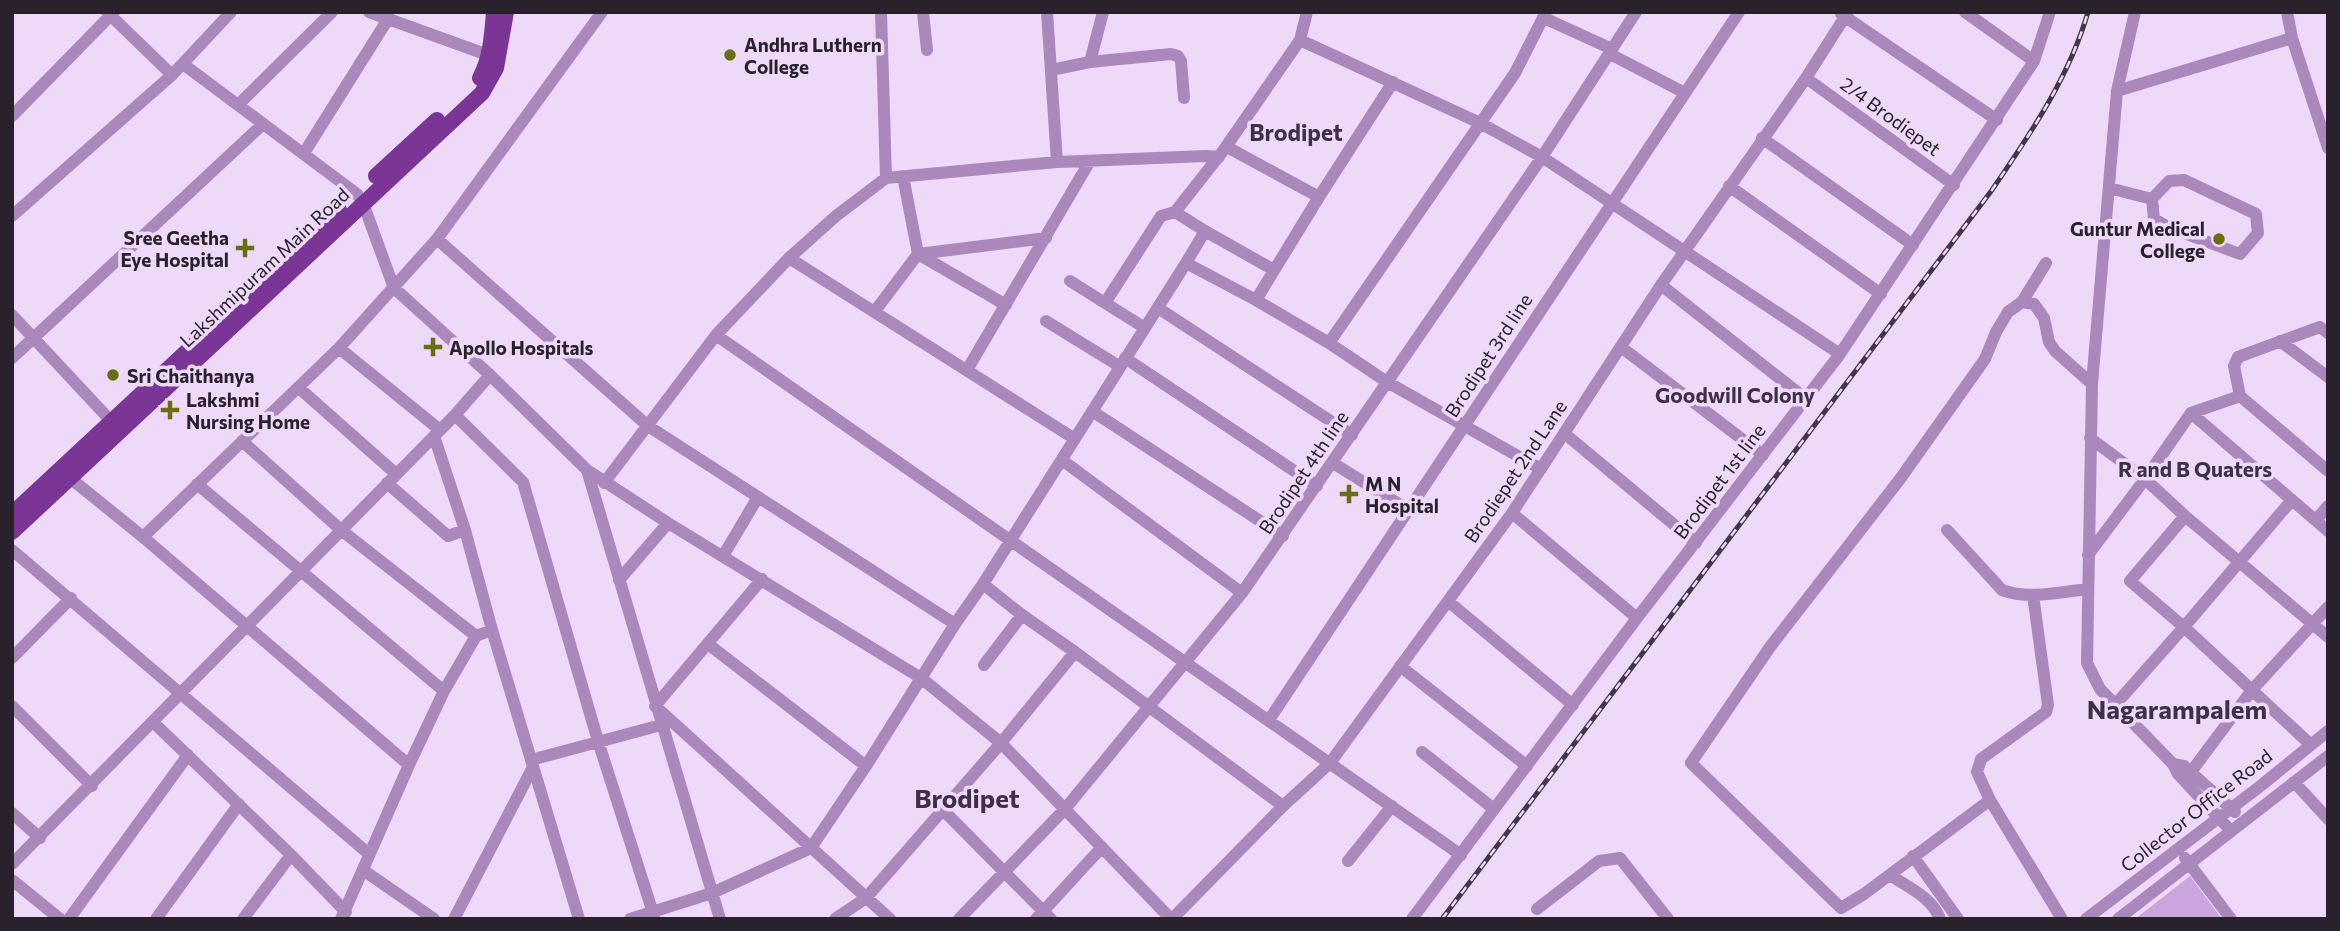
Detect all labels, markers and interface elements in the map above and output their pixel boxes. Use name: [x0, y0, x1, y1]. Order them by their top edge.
place label: Andhra Luthern College: [744, 33, 882, 78]
marker: Andhra Luthern College: [722, 47, 738, 63]
street label: 2/4 Brodiepet: [1836, 72, 1946, 160]
district label: Brodipet: [1249, 118, 1343, 146]
street label: Lakshmipuram Main Road: [175, 182, 353, 352]
place label: Guntur Medical College: [2070, 217, 2205, 262]
place label: Sree Geetha Eye Hospital: [120, 226, 229, 271]
marker: Guntur Medical College: [2211, 231, 2227, 247]
marker: Sree Geetha Eye Hospital: [235, 238, 255, 258]
street label: Brodipet 3rd line: [1440, 289, 1536, 421]
place label: Apollo Hospitals: [449, 336, 594, 359]
marker: Apollo Hospitals: [423, 337, 443, 357]
place label: Sri Chaithanya: [127, 364, 254, 387]
marker: Sri Chaithanya: [105, 367, 121, 383]
district label: Goodwill Colony: [1655, 382, 1815, 407]
place label: Lakshmi Nursing Home: [186, 388, 310, 433]
street label: Brodiepet 2nd Lane: [1459, 395, 1571, 547]
marker: Lakshmi Nursing Home: [160, 400, 180, 420]
street label: Brodipet 4th line: [1253, 406, 1353, 538]
street label: Brodipet 1st line: [1668, 419, 1770, 543]
district label: R and B Quaters: [2118, 456, 2272, 481]
place label: M N Hospital: [1365, 472, 1439, 517]
marker: M N Hospital: [1339, 484, 1359, 504]
district label: Nagarampalem: [2087, 693, 2267, 724]
street label: Collector Office Road: [2116, 744, 2276, 876]
district label: Brodipet: [914, 782, 1020, 813]

